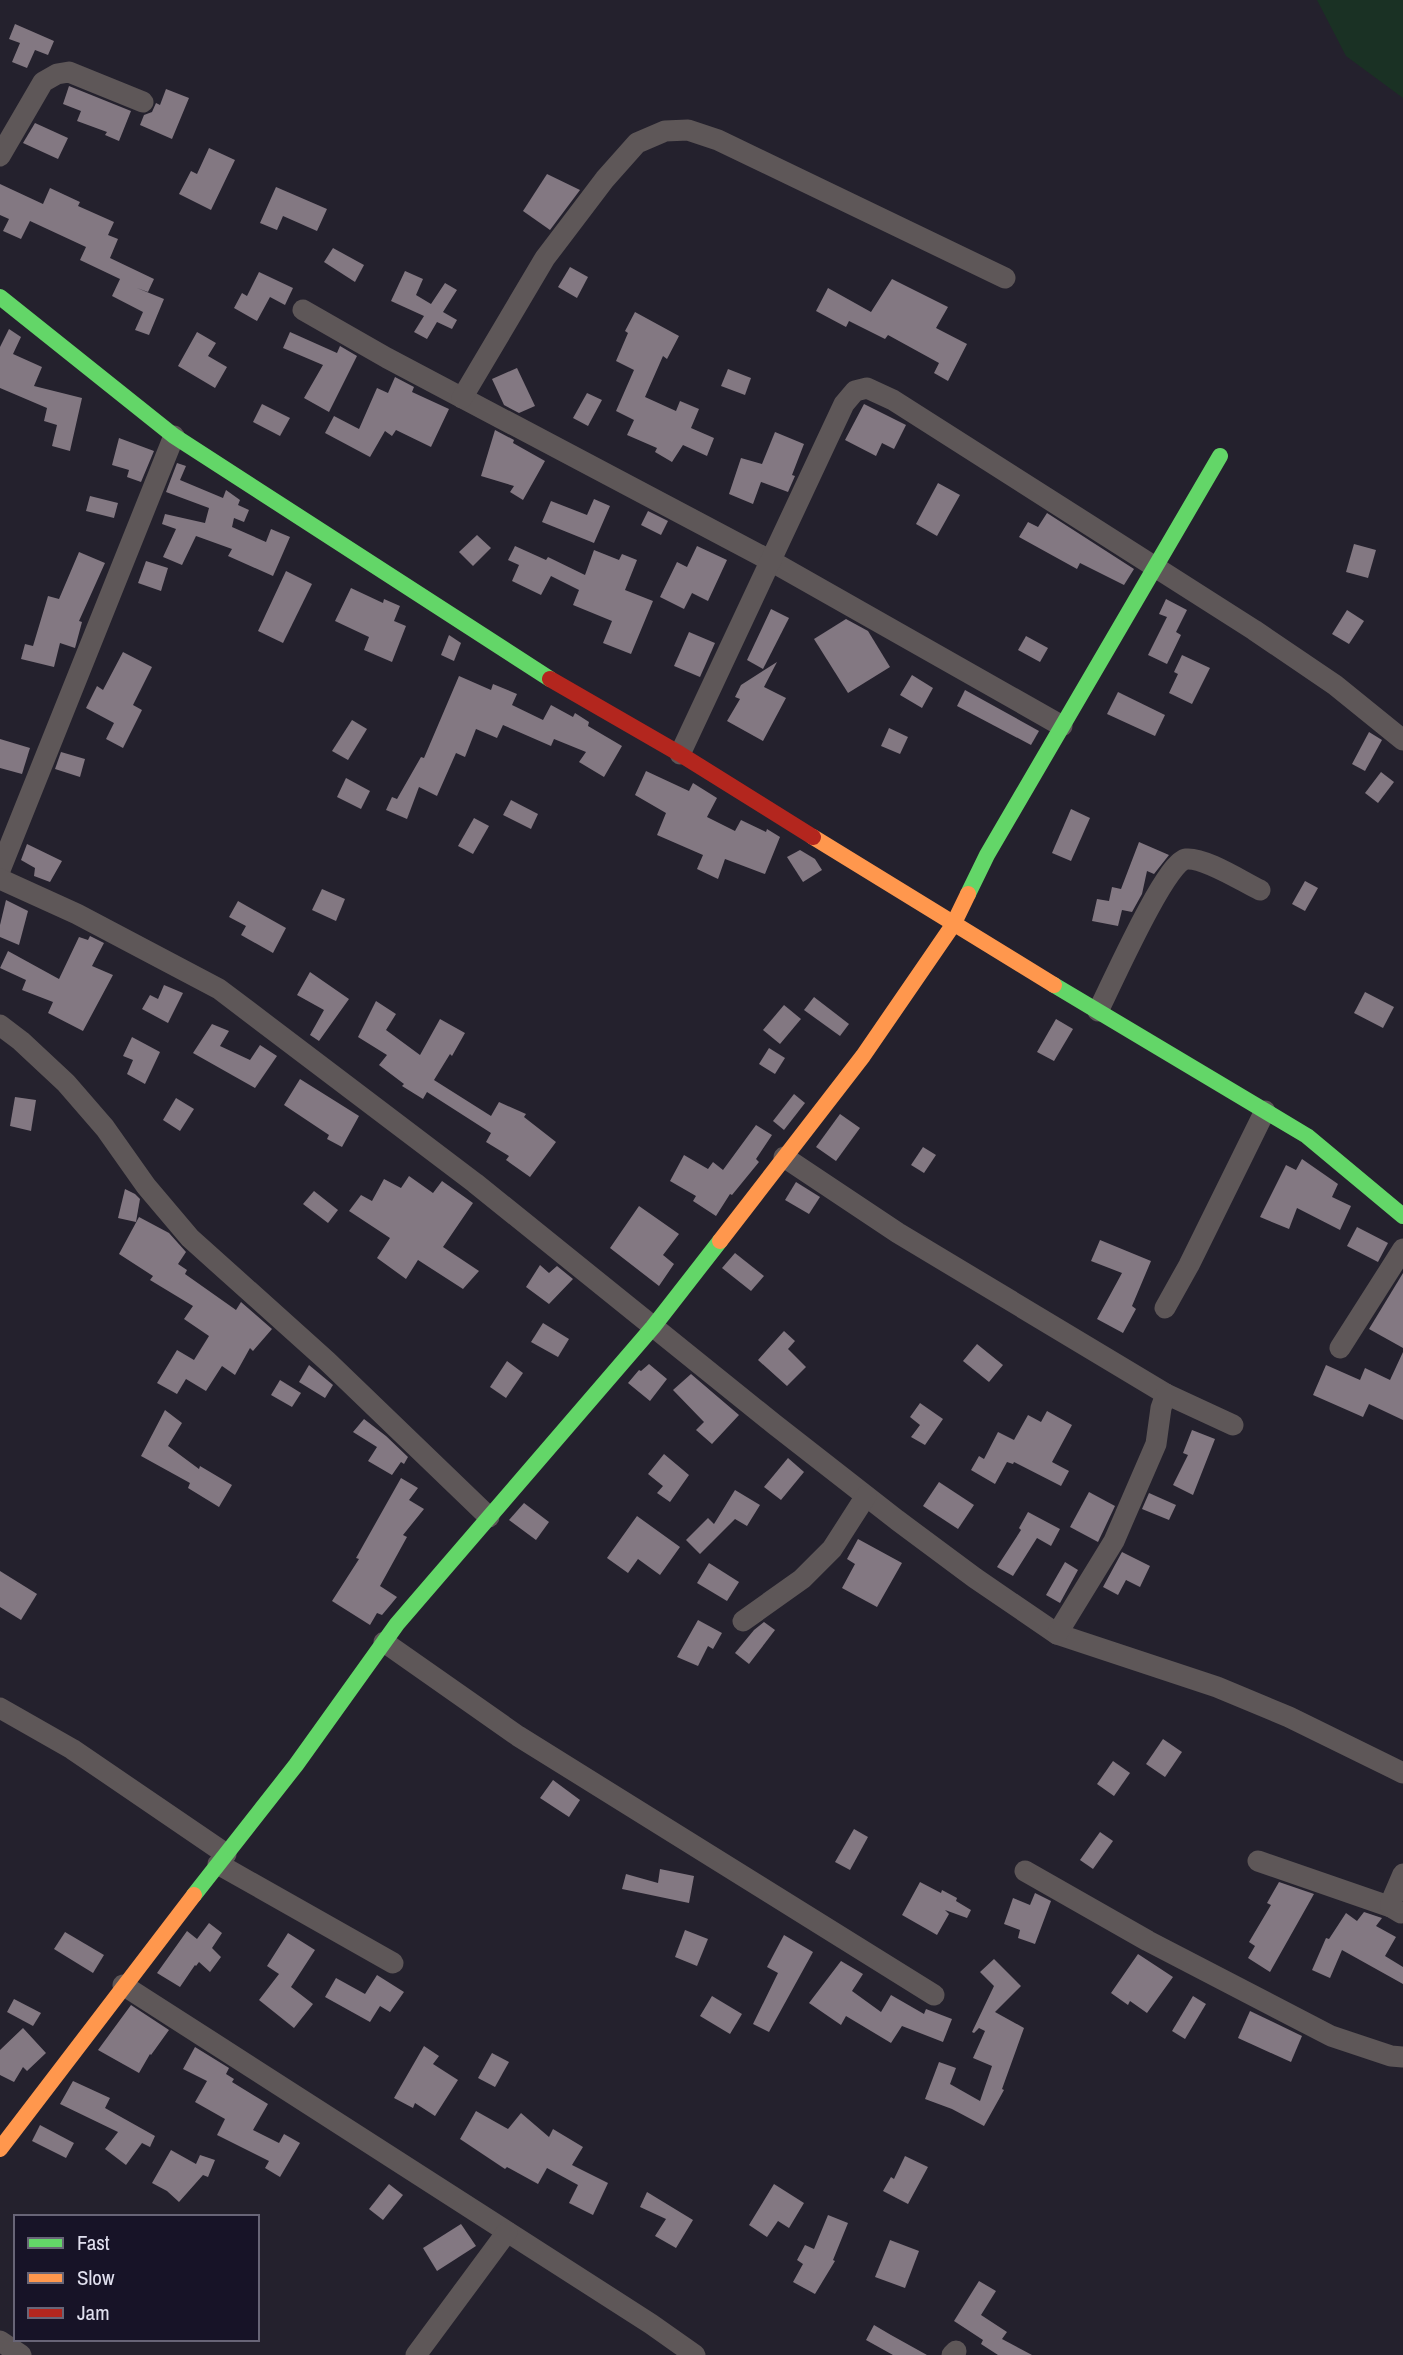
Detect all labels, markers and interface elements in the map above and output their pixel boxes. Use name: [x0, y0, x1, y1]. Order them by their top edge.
legend: [14, 2215, 259, 2341]
text: Fast: [77, 2228, 110, 2257]
text: Slow: [77, 2263, 115, 2292]
text: Jam: [77, 2298, 110, 2327]

